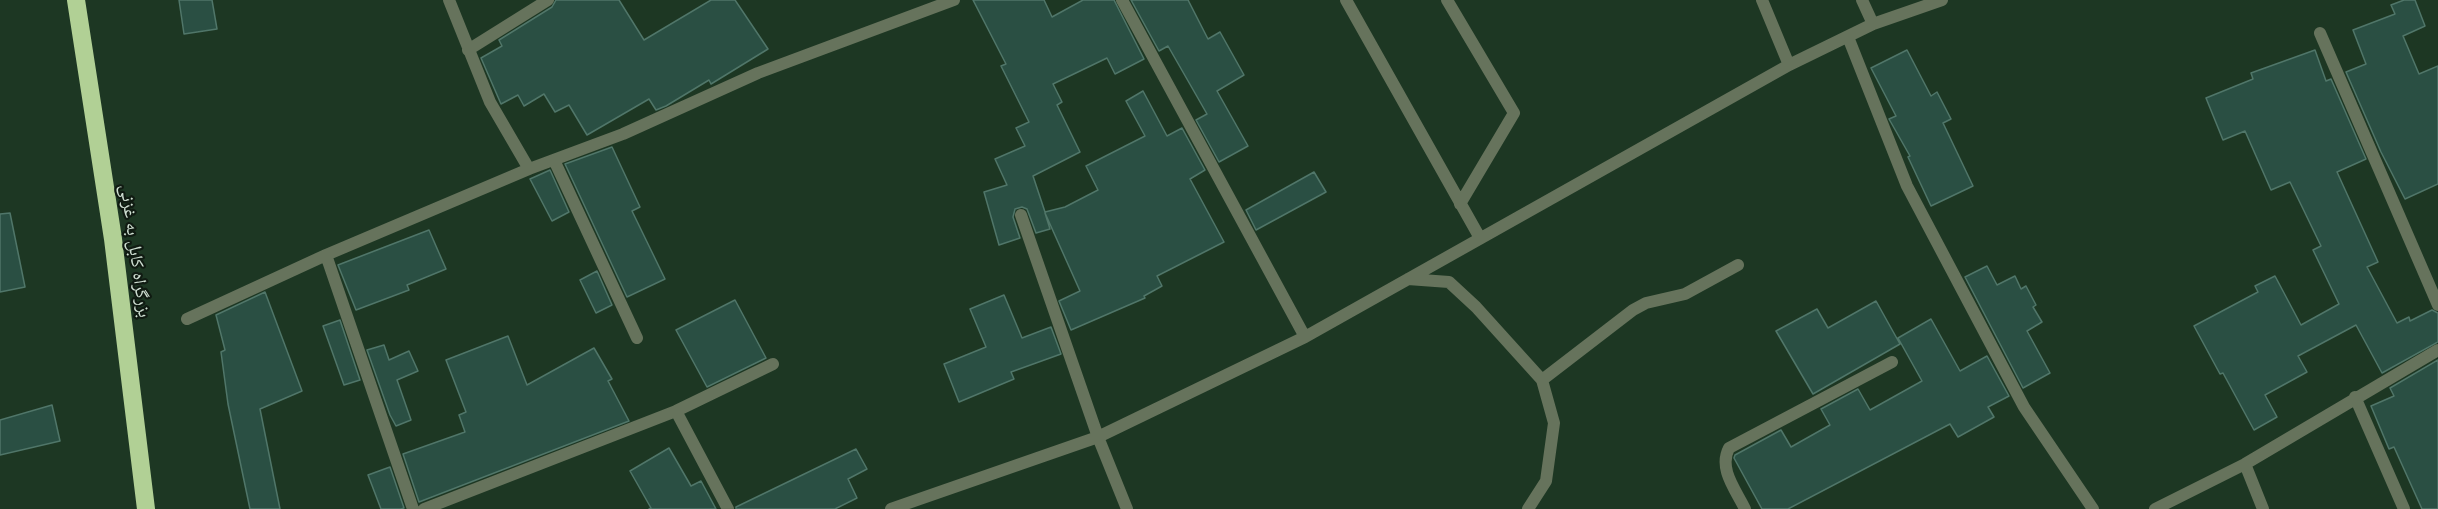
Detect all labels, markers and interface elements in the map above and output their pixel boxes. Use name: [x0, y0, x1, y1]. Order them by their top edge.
street label: بزرگراه کابل به غزنی: [115, 183, 155, 319]

